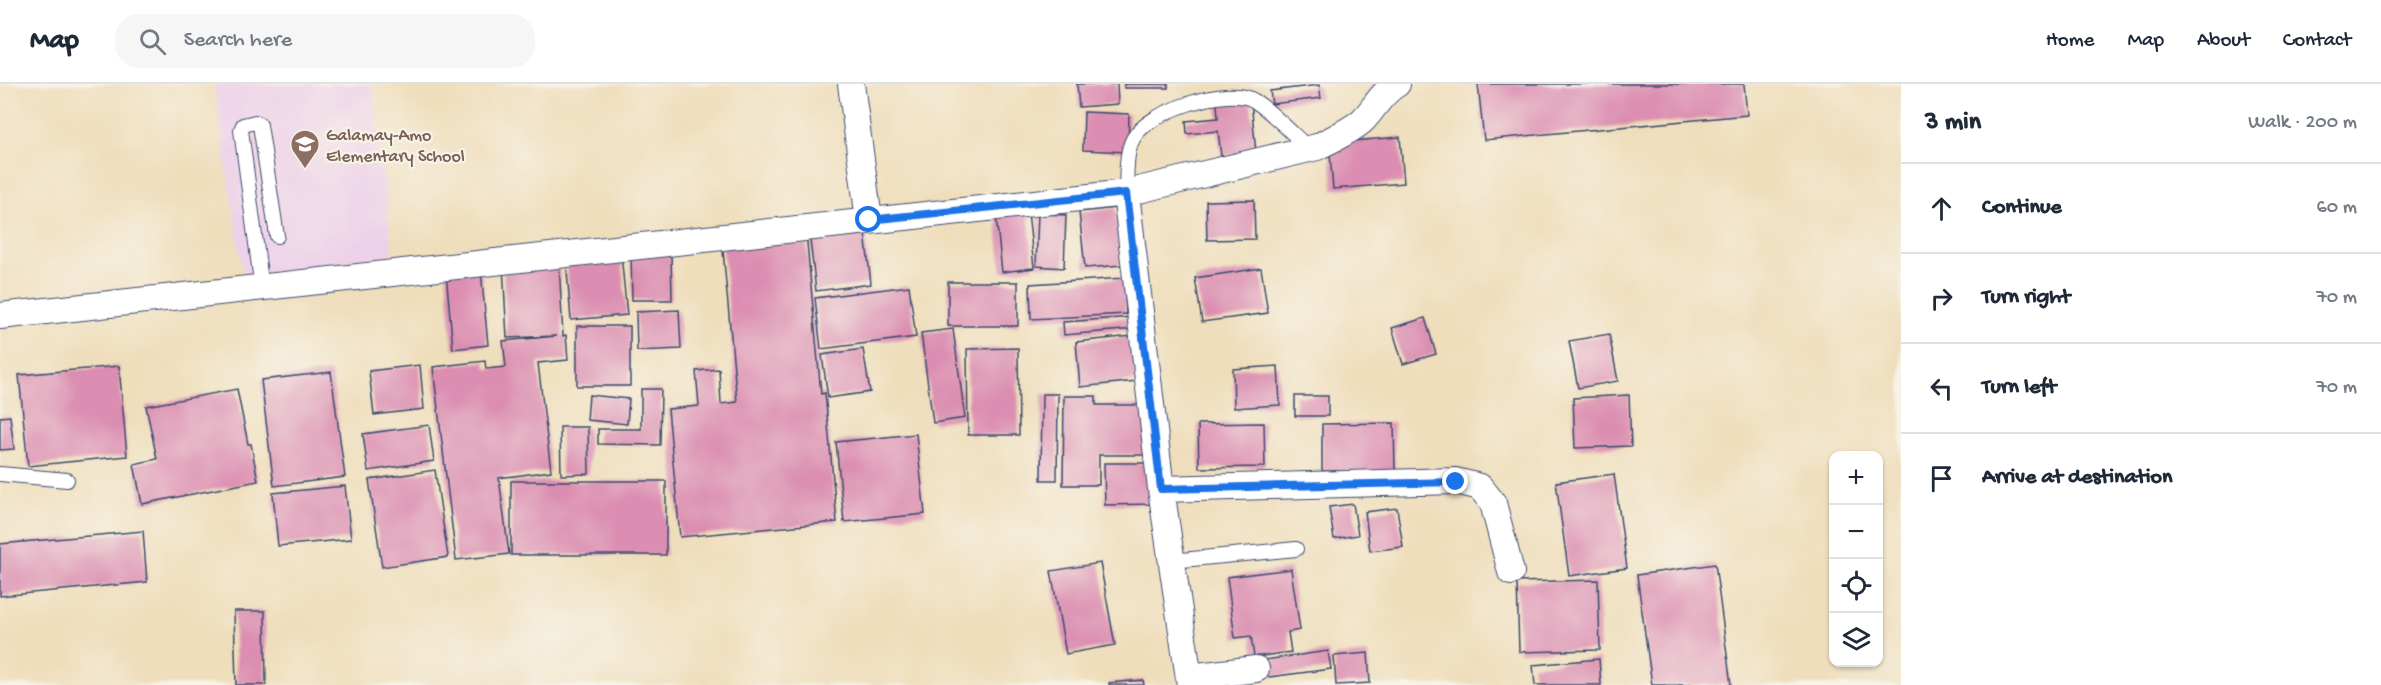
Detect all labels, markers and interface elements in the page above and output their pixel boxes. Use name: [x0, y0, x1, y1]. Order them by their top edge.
search box: [115, 14, 535, 68]
text: Map: [30, 25, 79, 58]
icon: search: [136, 25, 169, 58]
text: Search here: [184, 28, 292, 54]
text: Home: [2046, 29, 2094, 54]
text: Map: [2127, 29, 2164, 54]
text: About: [2197, 29, 2250, 54]
text: Contact: [2283, 29, 2351, 54]
text: 3 min: [1925, 108, 1981, 139]
text: Walk · 200 m: [2248, 112, 2357, 135]
place label: Galamay-Amo Elementary School: [326, 126, 465, 168]
school or university icon: Galamay-Amo Elementary School: [289, 128, 321, 170]
icon: ahead: [1925, 192, 1958, 225]
text: Continue: [1982, 195, 2062, 221]
text: 60 m: [2317, 197, 2357, 220]
route start: [855, 206, 881, 232]
icon: right: [1925, 282, 1958, 315]
text: Turn right: [1982, 285, 2070, 311]
text: 70 m: [2316, 287, 2357, 310]
icon: left: [1925, 372, 1958, 405]
text: Turn left: [1982, 375, 2056, 401]
text: 70 m: [2316, 377, 2357, 400]
map controls: [1829, 451, 1883, 667]
button: +: [1829, 451, 1883, 505]
icon: arrive: [1925, 462, 1958, 495]
text: Arrive at destination: [1982, 465, 2172, 491]
route end: [1442, 468, 1468, 494]
button: −: [1829, 505, 1883, 559]
button: locate: [1829, 559, 1883, 613]
button: layers: [1829, 613, 1883, 667]

